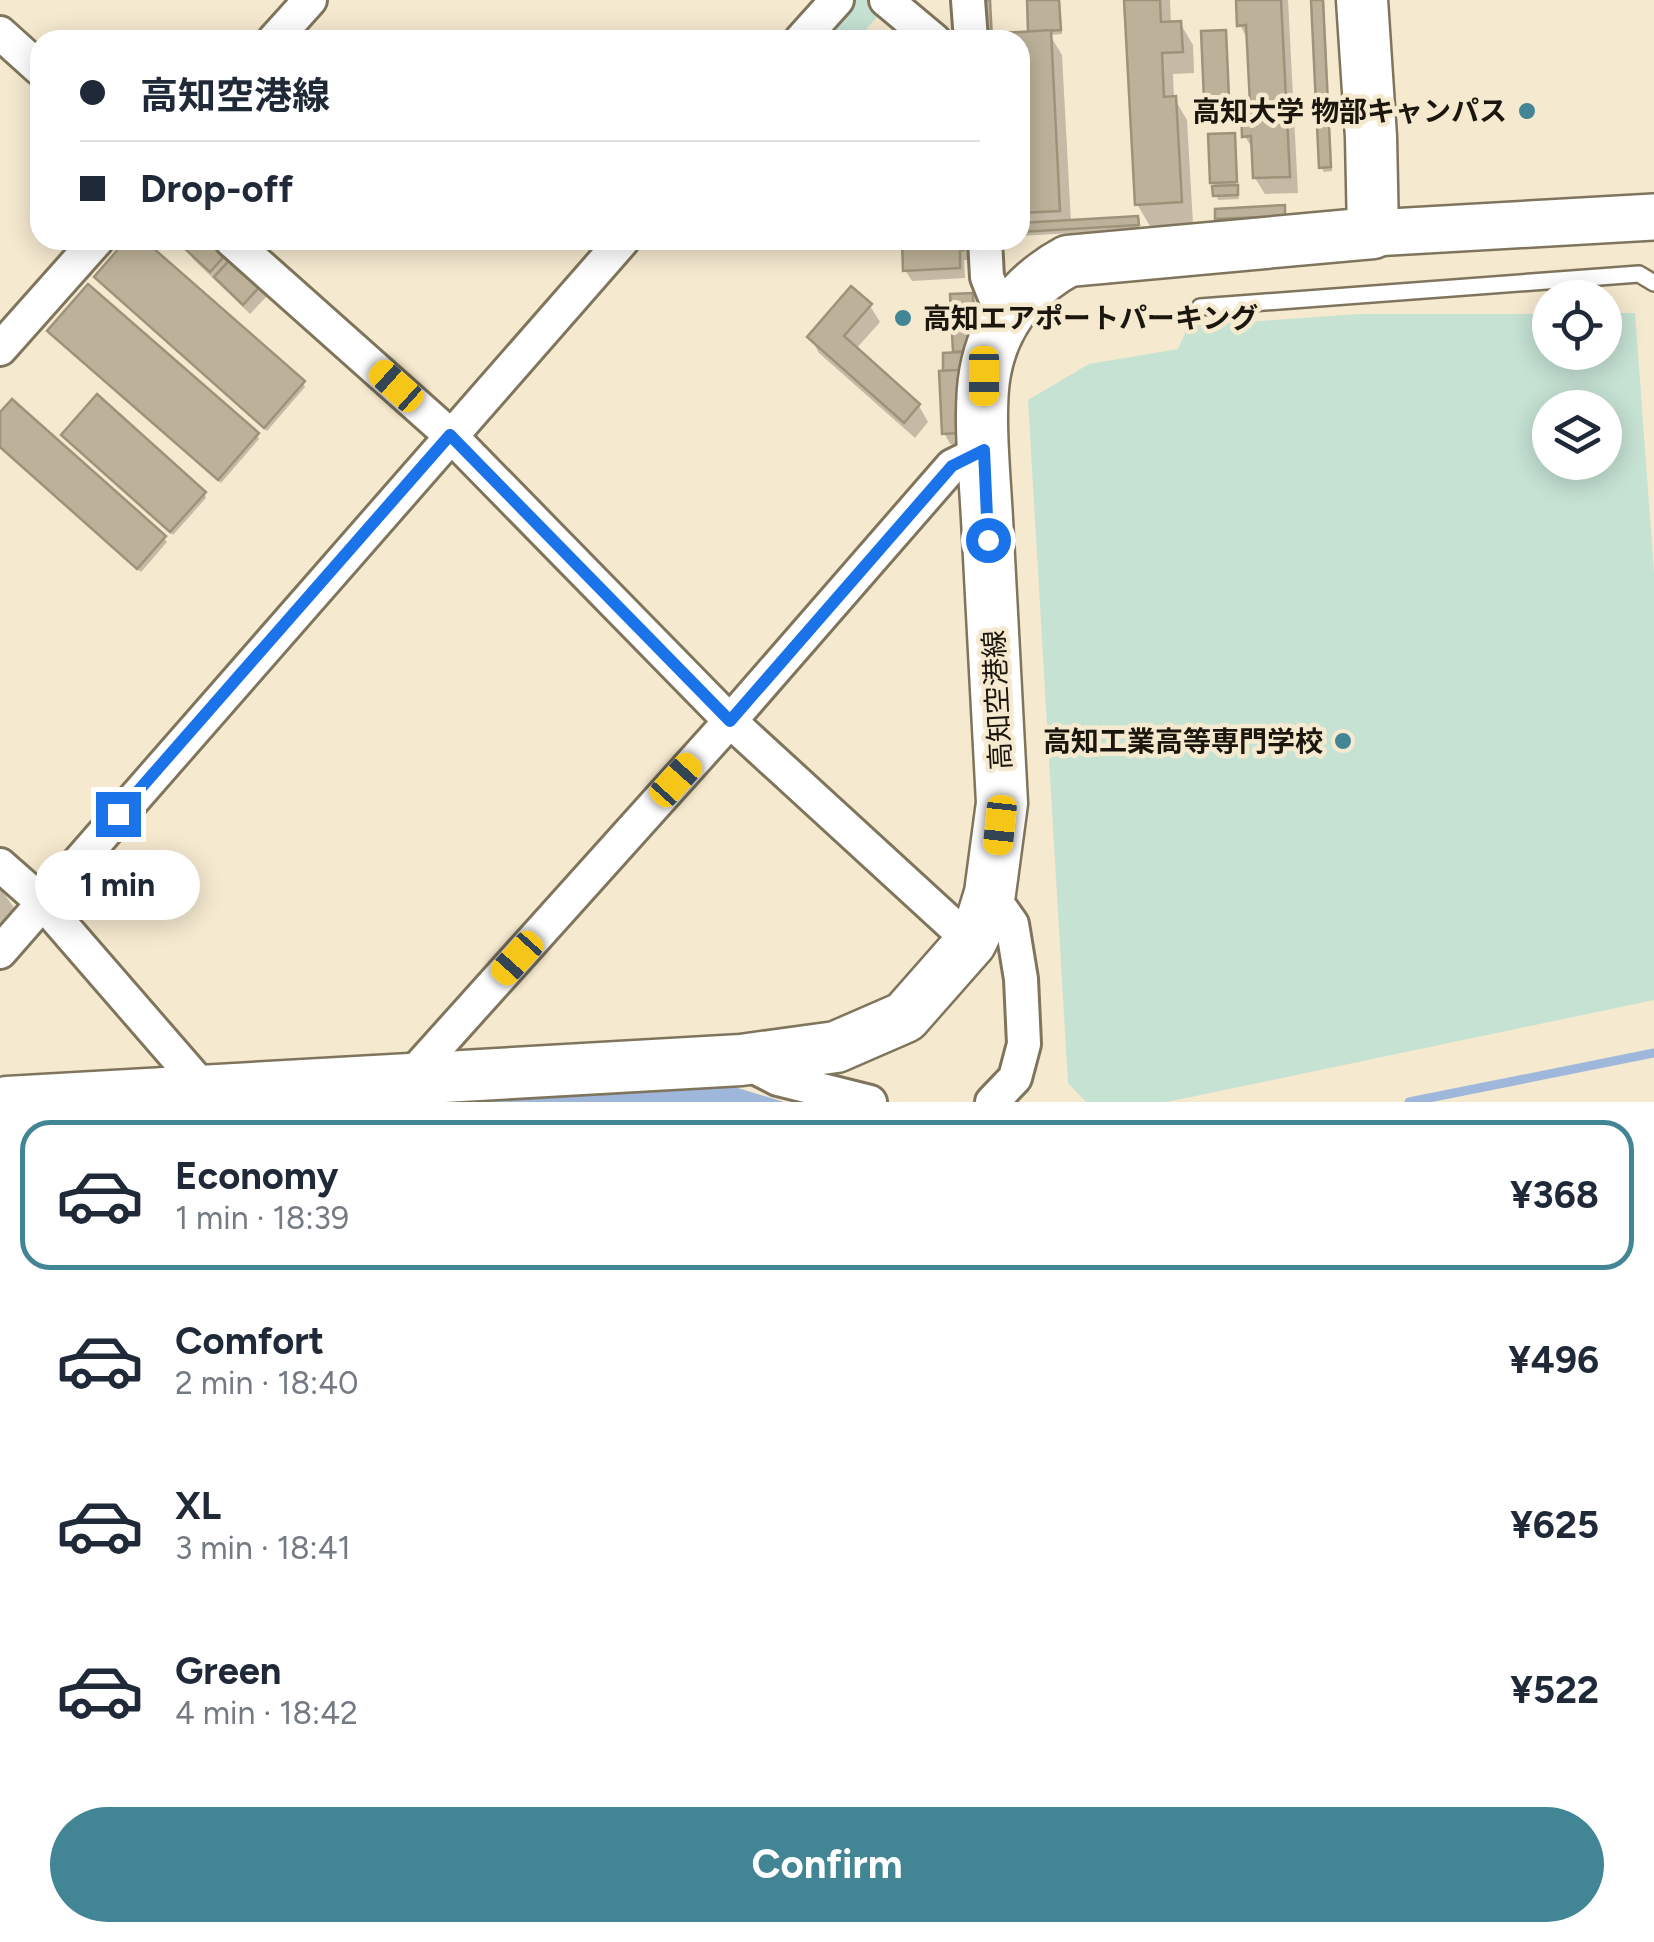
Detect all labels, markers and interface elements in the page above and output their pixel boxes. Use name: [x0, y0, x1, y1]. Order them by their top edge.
text: 高知空港線: [140, 73, 330, 119]
place label: 高知大学 物部キャンパス: [1192, 94, 1507, 128]
marker: 高知大学 物部キャンパス: [1516, 100, 1538, 122]
text: Drop-off: [140, 166, 293, 212]
map controls: [1532, 280, 1622, 480]
button: locate: [1532, 280, 1622, 370]
place label: 高知エアポートパーキング: [923, 301, 1258, 335]
marker: 高知エアポートパーキング: [892, 307, 914, 329]
car: [969, 346, 999, 406]
car: [364, 355, 428, 417]
button: layers: [1532, 390, 1622, 480]
route start: [966, 518, 1011, 563]
street label: 高知空港線: [976, 629, 1018, 771]
place label: 高知工業高等専門学校: [1043, 724, 1323, 758]
marker: 高知工業高等専門学校: [1332, 730, 1354, 752]
car: [645, 748, 707, 812]
route end: [96, 792, 141, 837]
car: [982, 794, 1018, 856]
callout: 1 min: [36, 849, 200, 919]
text: 1 min: [80, 866, 155, 904]
car: [486, 926, 548, 990]
icon: car: [55, 1150, 145, 1240]
text: Economy: [175, 1153, 338, 1199]
text: ¥368: [1510, 1172, 1599, 1218]
text: 1 min · 18:39: [175, 1199, 349, 1237]
icon: car: [55, 1315, 145, 1405]
text: Comfort: [175, 1318, 324, 1364]
text: ¥496: [1508, 1337, 1599, 1383]
text: 2 min · 18:40: [175, 1364, 359, 1402]
icon: car: [55, 1480, 145, 1570]
text: XL: [175, 1483, 221, 1529]
text: ¥625: [1510, 1502, 1599, 1548]
text: 3 min · 18:41: [175, 1529, 351, 1567]
icon: car: [55, 1645, 145, 1735]
text: Green: [175, 1648, 281, 1694]
text: ¥522: [1510, 1667, 1599, 1713]
text: 4 min · 18:42: [175, 1694, 358, 1732]
button: Confirm: [50, 1807, 1604, 1922]

